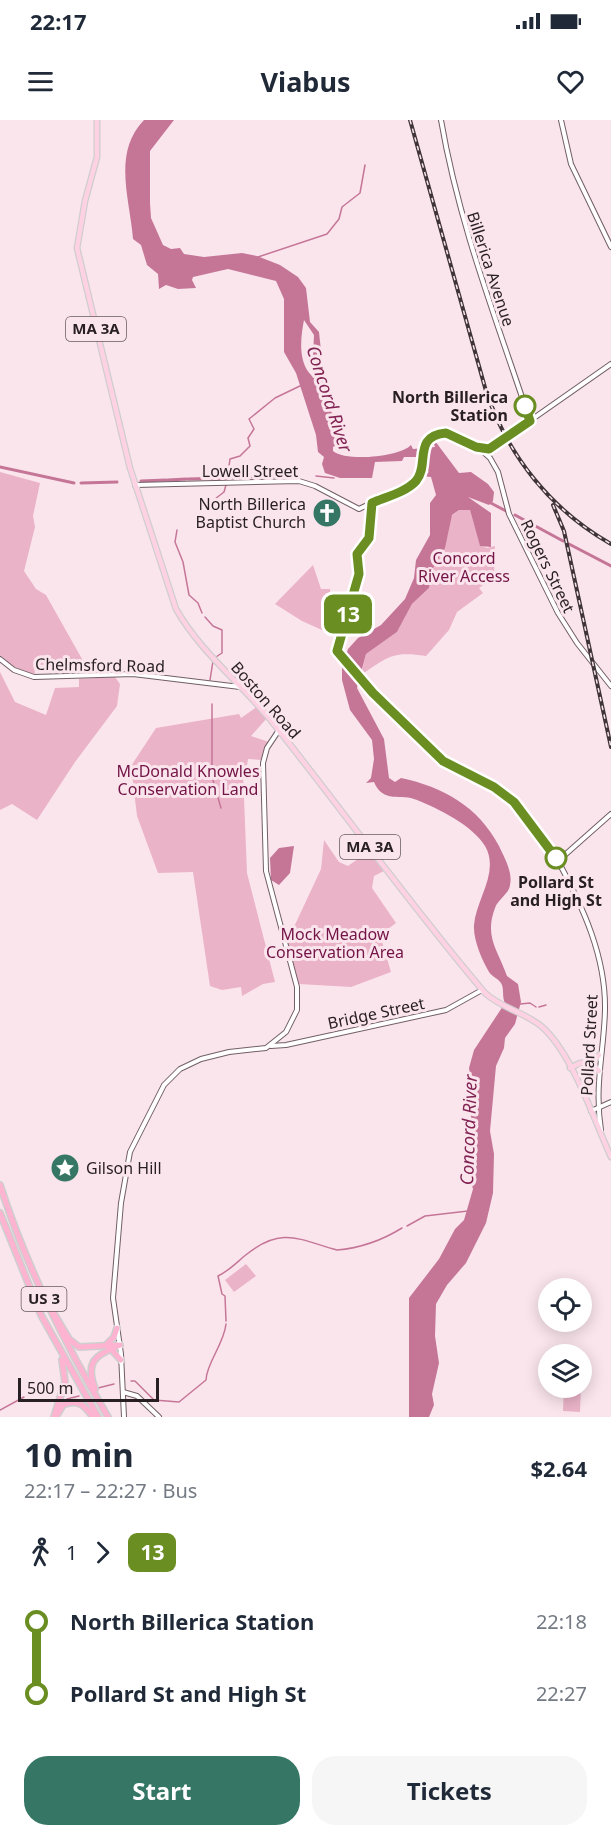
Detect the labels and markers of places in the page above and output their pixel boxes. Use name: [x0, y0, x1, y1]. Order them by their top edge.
place label: North Billerica Station: [392, 386, 508, 426]
marker: North Billerica Station: [514, 395, 536, 417]
place label: North Billerica Baptist Church: [196, 493, 306, 533]
church icon: North Billerica Baptist Church: [311, 497, 343, 529]
marker: Pollard St and High St: [545, 847, 567, 869]
place label: Pollard St and High St: [510, 871, 602, 911]
place icon: Gilson Hill: [49, 1152, 81, 1184]
place label: Gilson Hill: [86, 1157, 162, 1179]

